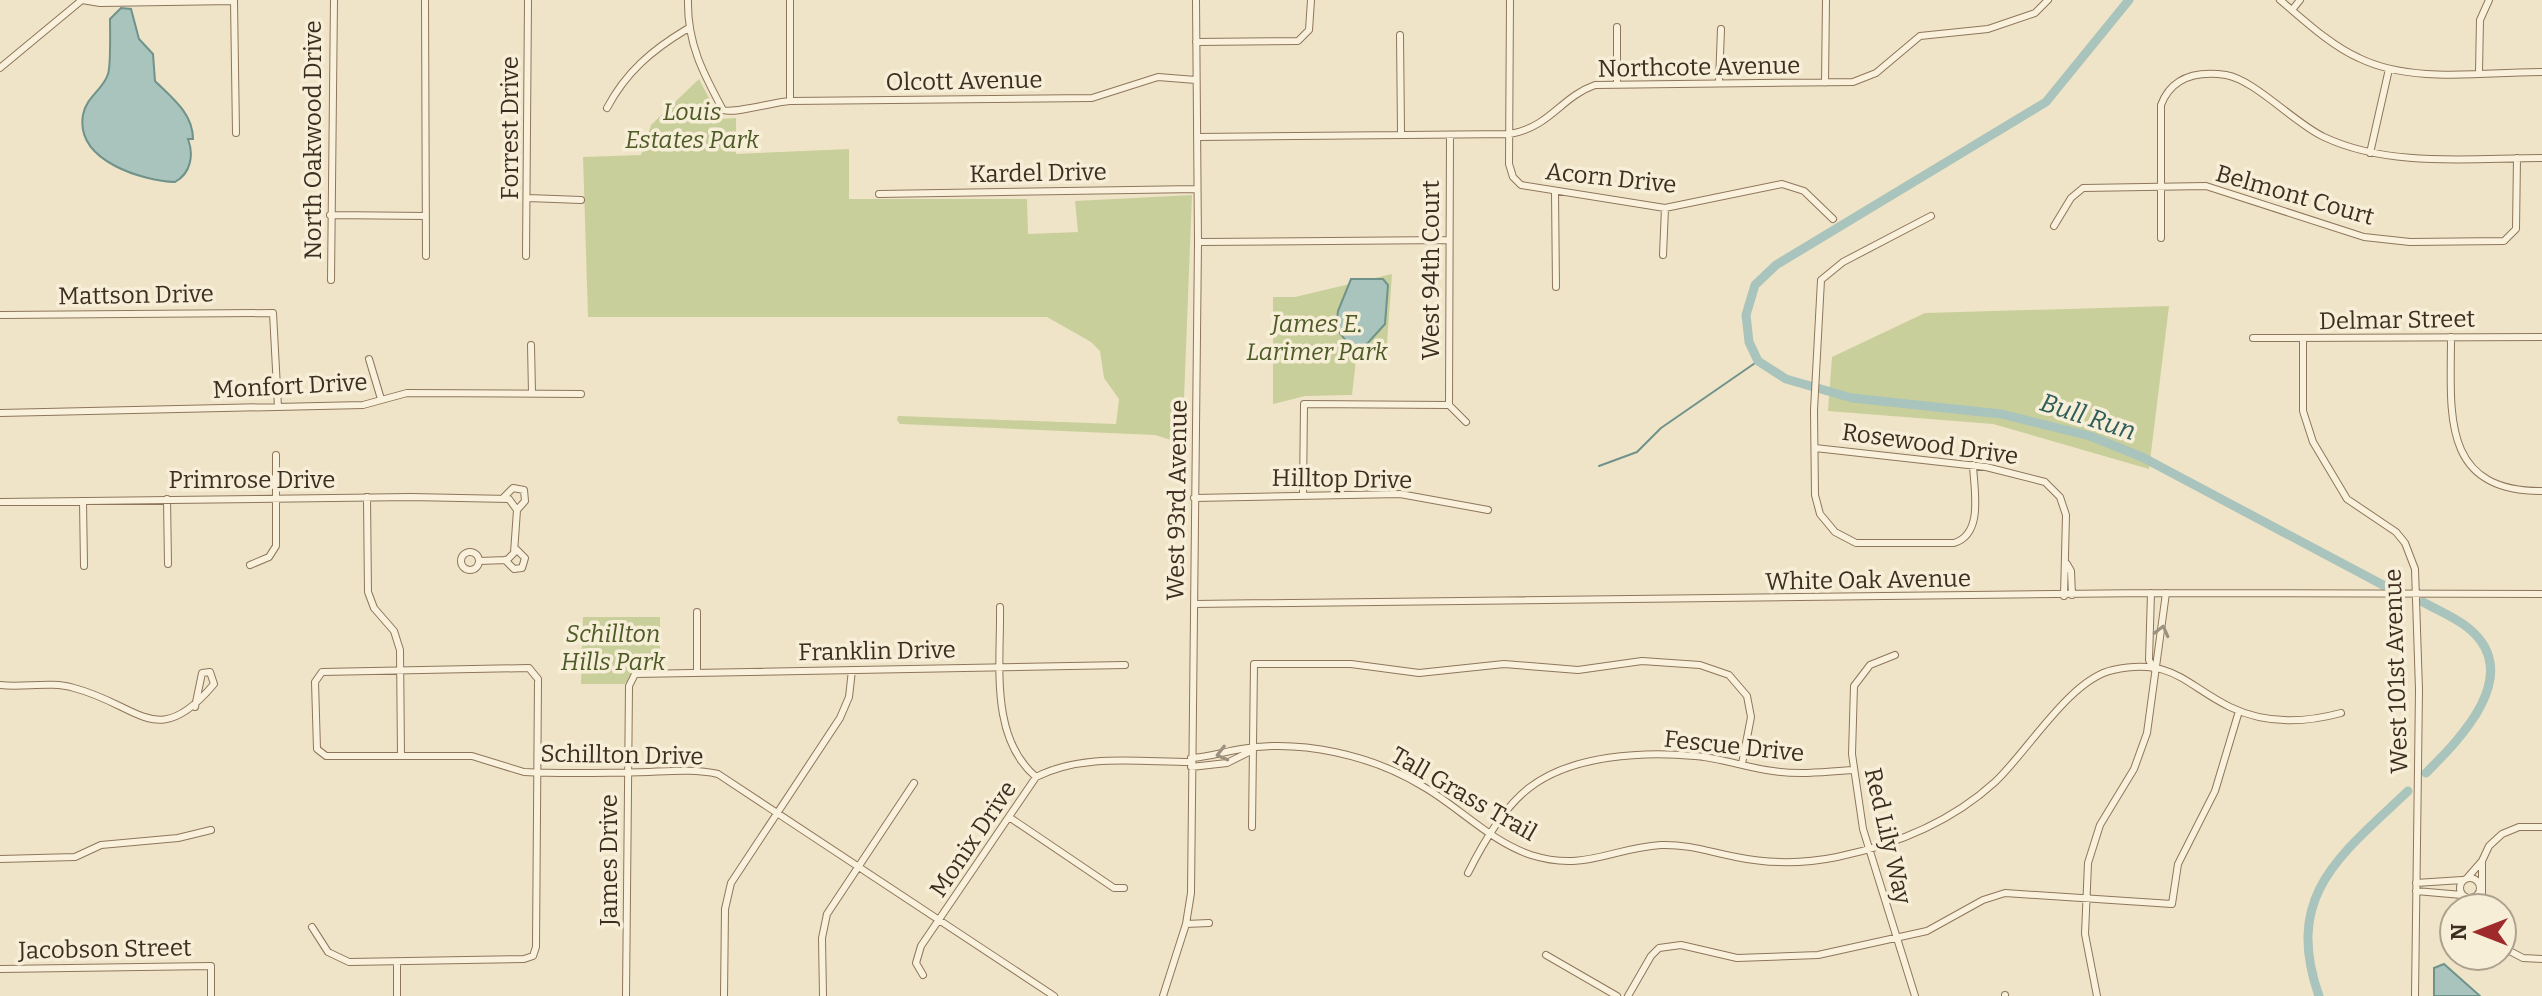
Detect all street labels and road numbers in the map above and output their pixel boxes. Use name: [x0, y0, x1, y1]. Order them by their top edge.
street label: North Oakwood Drive: [299, 20, 327, 260]
street label: Northcote Avenue: [1597, 51, 1801, 83]
street label: Forrest Drive: [496, 56, 524, 200]
street label: Olcott Avenue: [885, 66, 1043, 96]
street label: Acorn Drive: [1544, 157, 1678, 199]
street label: Kardel Drive: [969, 158, 1107, 188]
street label: Belmont Court: [2213, 159, 2378, 231]
street label: West 94th Court: [1417, 180, 1445, 360]
street label: Mattson Drive: [58, 280, 214, 310]
street label: Delmar Street: [2319, 305, 2476, 335]
street label: Monfort Drive: [212, 368, 368, 404]
street label: West 93rd Avenue: [1161, 399, 1193, 601]
street label: Rosewood Drive: [1840, 418, 2020, 470]
street label: Hilltop Drive: [1272, 464, 1412, 494]
street label: Primrose Drive: [169, 466, 335, 494]
street label: White Oak Avenue: [1765, 564, 1971, 596]
street label: West 101st Avenue: [2378, 568, 2414, 774]
street label: Franklin Drive: [798, 636, 956, 666]
street label: Fescue Drive: [1662, 725, 1806, 767]
street label: Schillton Drive: [540, 740, 704, 770]
street label: Tall Grass Trail: [1386, 741, 1542, 847]
street label: Red Lily Way: [1859, 765, 1917, 907]
street label: Monix Drive: [924, 776, 1022, 902]
street label: James Drive: [595, 794, 623, 927]
street label: Jacobson Street: [17, 933, 192, 965]

